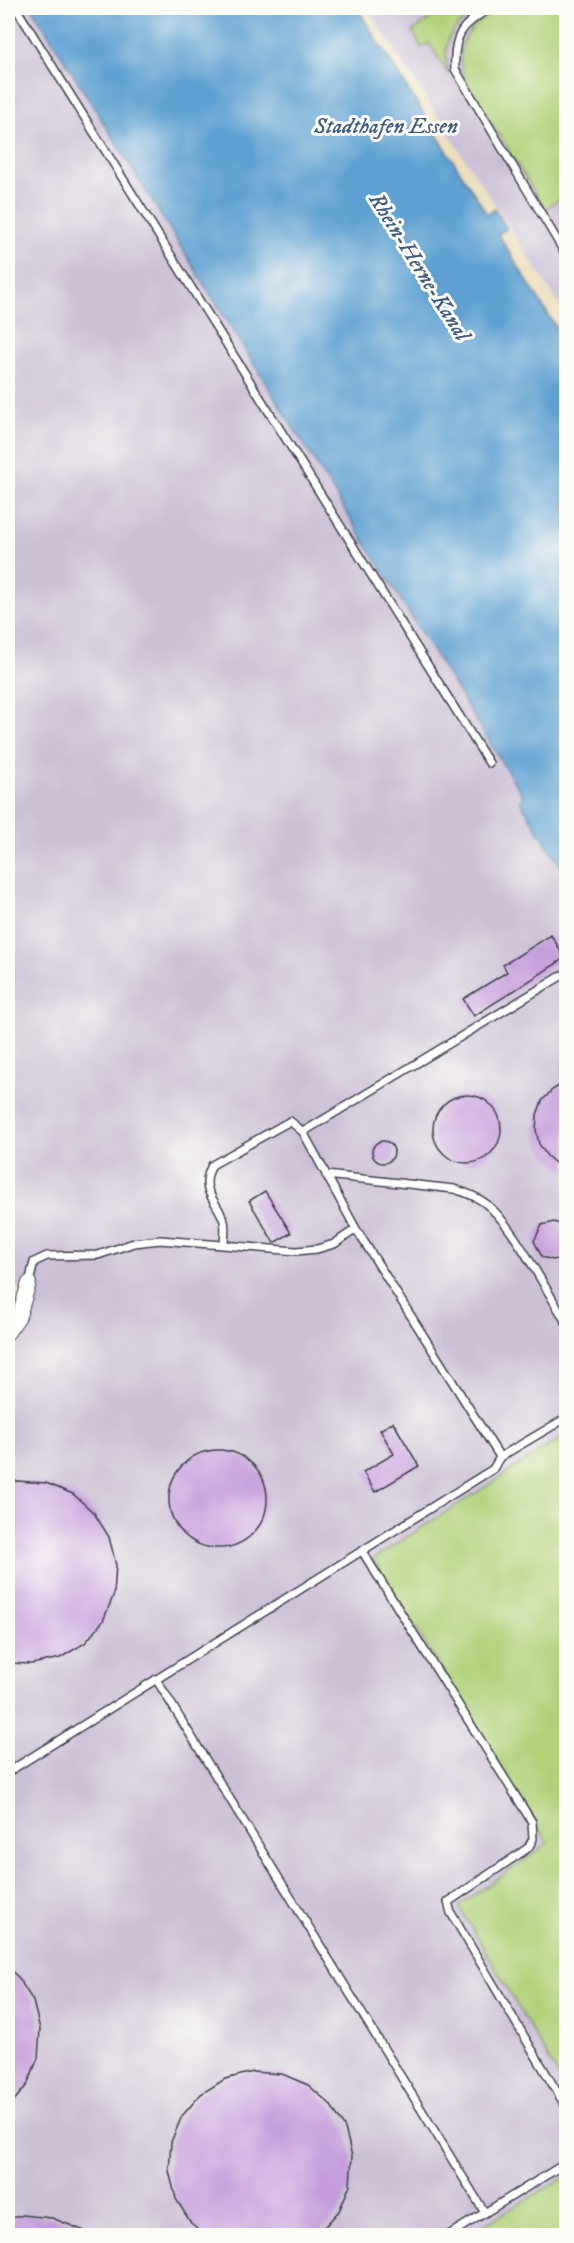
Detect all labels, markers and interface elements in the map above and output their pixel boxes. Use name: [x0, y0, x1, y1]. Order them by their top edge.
water label: Stadthafen Essen: [313, 113, 458, 140]
water label: Rhein-Herne-Kanal: [362, 187, 477, 348]

